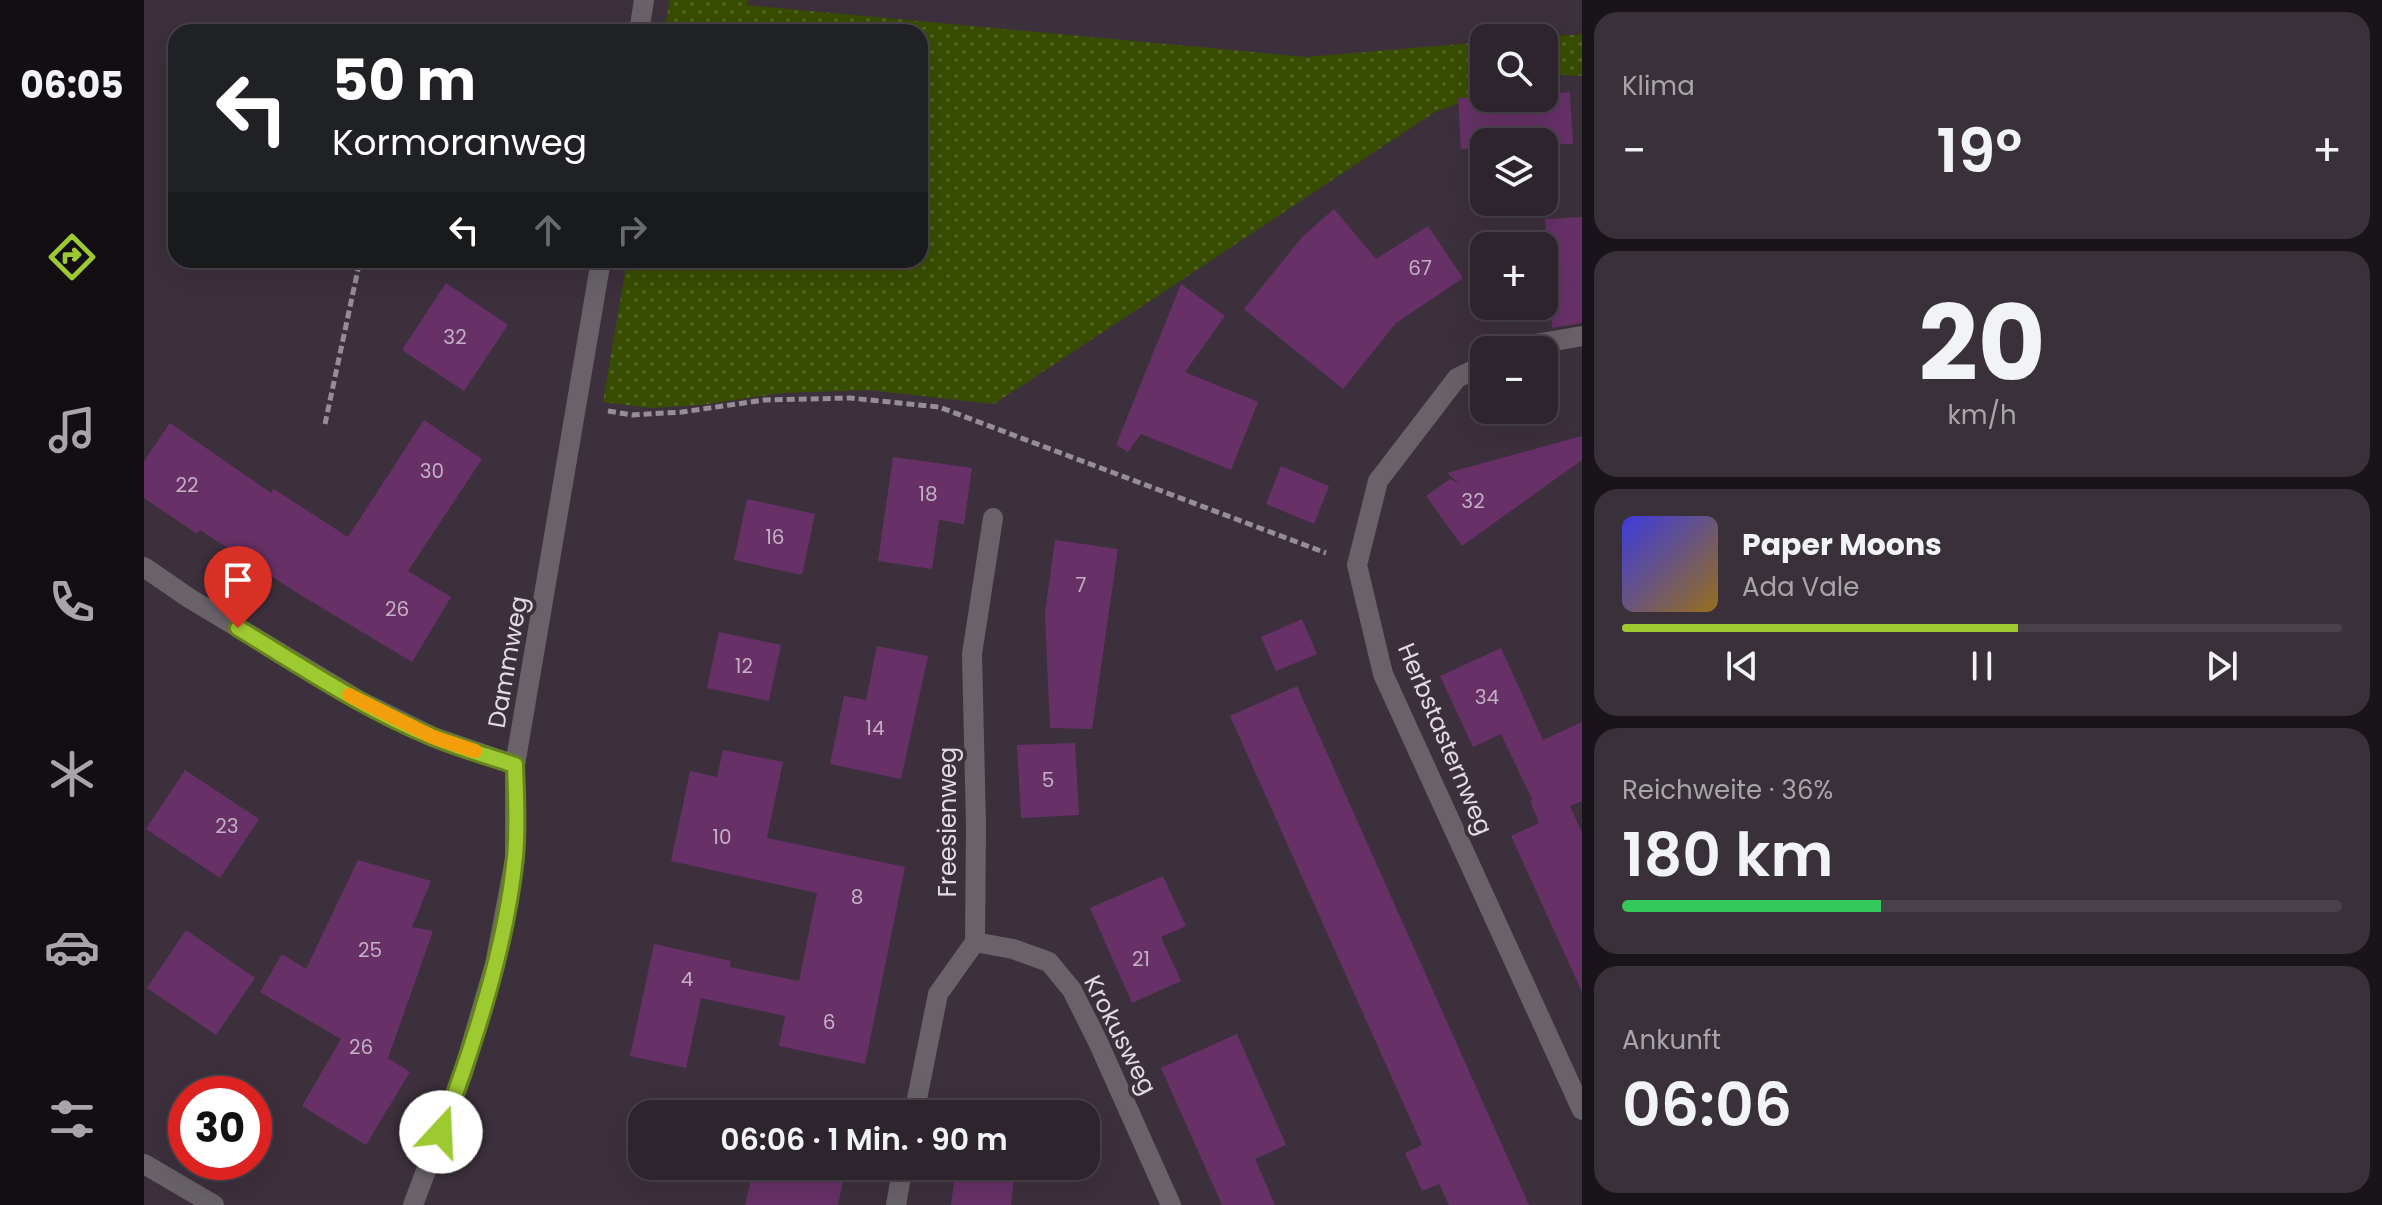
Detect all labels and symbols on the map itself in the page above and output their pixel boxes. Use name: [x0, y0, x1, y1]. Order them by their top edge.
house number: 67: [1408, 254, 1432, 282]
house number: 32: [443, 323, 467, 351]
house number: 30: [420, 457, 444, 485]
house number: 22: [176, 471, 199, 499]
house number: 18: [918, 480, 938, 508]
house number: 32: [1461, 487, 1485, 515]
house number: 16: [765, 523, 785, 551]
pin: [204, 546, 272, 628]
house number: 7: [1076, 571, 1087, 599]
street label: Dammweg: [480, 593, 535, 730]
house number: 26: [385, 595, 409, 623]
street label: Herbstasternweg: [1390, 638, 1501, 840]
house number: 12: [735, 652, 753, 680]
house number: 34: [1475, 683, 1499, 711]
house number: 14: [866, 714, 884, 742]
street label: Freesienweg: [931, 747, 964, 897]
house number: 5: [1042, 766, 1054, 794]
house number: 23: [215, 812, 239, 840]
house number: 10: [713, 823, 731, 851]
house number: 8: [851, 883, 863, 911]
house number: 25: [358, 936, 382, 964]
house number: 21: [1132, 945, 1150, 973]
house number: 4: [681, 965, 693, 993]
street label: Krokusweg: [1076, 969, 1165, 1100]
house number: 6: [823, 1008, 835, 1036]
house number: 26: [349, 1033, 373, 1061]
speed limit sign: 30: [168, 1076, 272, 1180]
position arrow: [399, 1090, 483, 1174]

